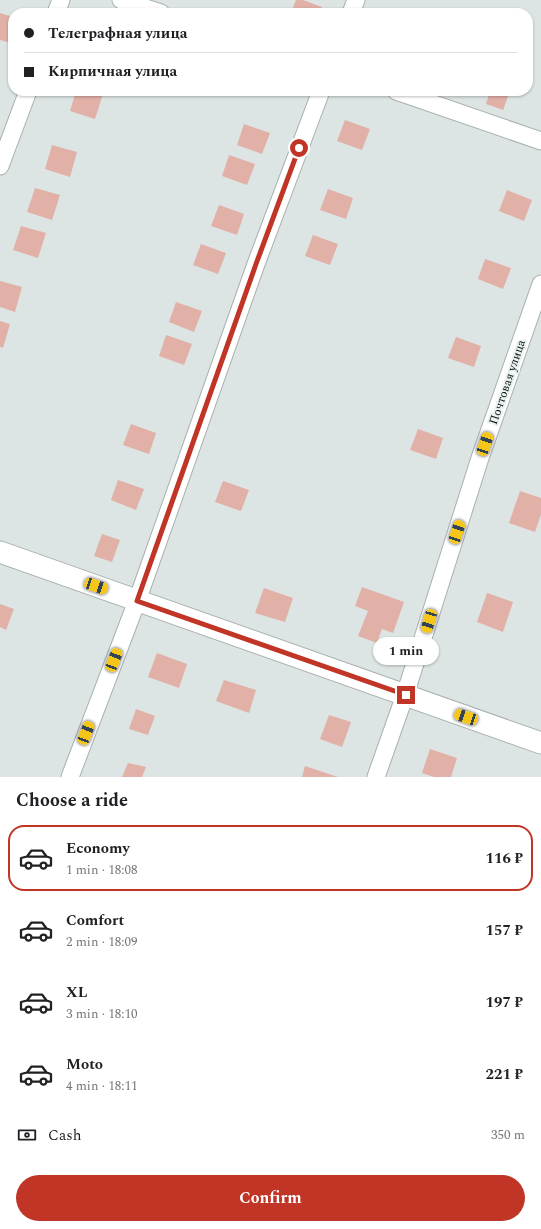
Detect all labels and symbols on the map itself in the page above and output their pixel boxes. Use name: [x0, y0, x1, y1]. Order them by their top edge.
route start: [290, 139, 308, 157]
street label: Почтовая улица: [484, 337, 531, 427]
car: [475, 431, 495, 457]
car: [448, 519, 466, 545]
car: [83, 576, 109, 596]
car: [420, 608, 438, 634]
callout: 1 min: [373, 637, 439, 665]
car: [104, 647, 124, 673]
route end: [397, 686, 415, 704]
car: [453, 707, 479, 727]
car: [76, 720, 96, 746]

